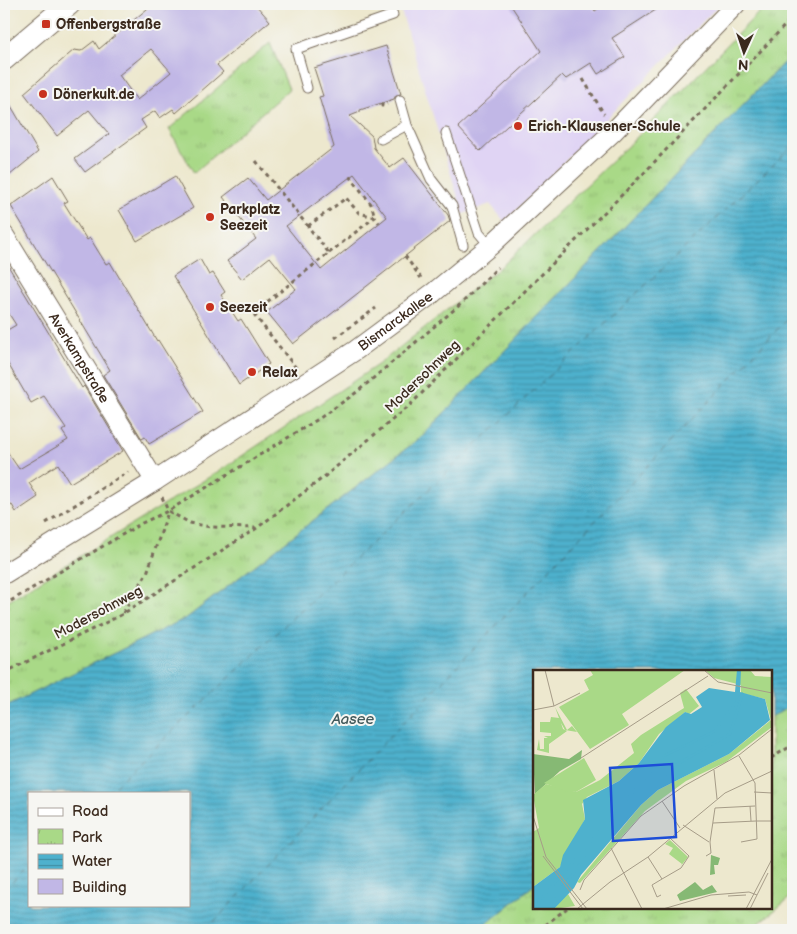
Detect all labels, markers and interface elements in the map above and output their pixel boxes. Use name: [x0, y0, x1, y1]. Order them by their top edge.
place label: Offenbergstraße: [56, 16, 161, 33]
marker: Offenbergstraße: [40, 18, 52, 30]
north arrow: [720, 28, 770, 78]
text: N: [738, 56, 749, 73]
place label: Dönerkult.de: [53, 86, 135, 103]
marker: Dönerkult.de: [37, 88, 49, 100]
place label: Erich-Klausener-Schule: [528, 118, 681, 135]
marker: Erich-Klausener-Schule: [512, 120, 524, 132]
place label: Parkplatz Seezeit: [220, 201, 280, 234]
marker: Parkplatz Seezeit: [204, 211, 216, 223]
street label: Bismarckallee: [355, 288, 436, 355]
place label: Seezeit: [220, 299, 268, 316]
marker: Seezeit: [204, 301, 216, 313]
street label: Averkampstraße: [45, 310, 113, 406]
street label: Modersohnweg: [381, 336, 463, 416]
place label: Relax: [262, 364, 298, 381]
marker: Relax: [246, 366, 258, 378]
street label: Modersohnweg: [51, 582, 145, 643]
inset map: [533, 670, 772, 909]
water label: Aasee: [331, 710, 374, 729]
legend: [28, 792, 190, 906]
text: Road: [72, 802, 108, 821]
text: Park: [72, 828, 103, 847]
text: Water: [72, 852, 112, 871]
text: Building: [72, 878, 127, 897]

